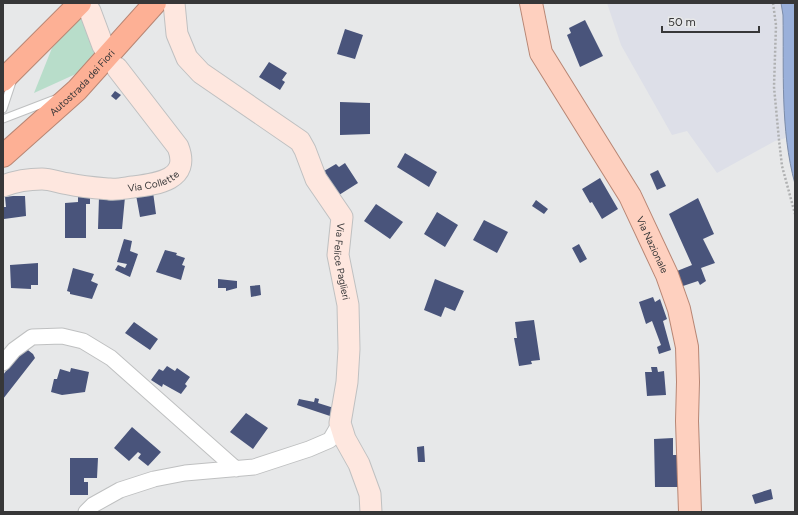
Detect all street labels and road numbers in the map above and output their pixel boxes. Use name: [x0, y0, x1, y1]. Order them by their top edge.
street label: Autostrada dei Fiori: [47, 47, 117, 119]
street label: Via Collette: [127, 167, 182, 195]
street label: Via Nazionale: [633, 214, 671, 276]
street label: Via Felice Paglieri: [331, 222, 353, 301]

